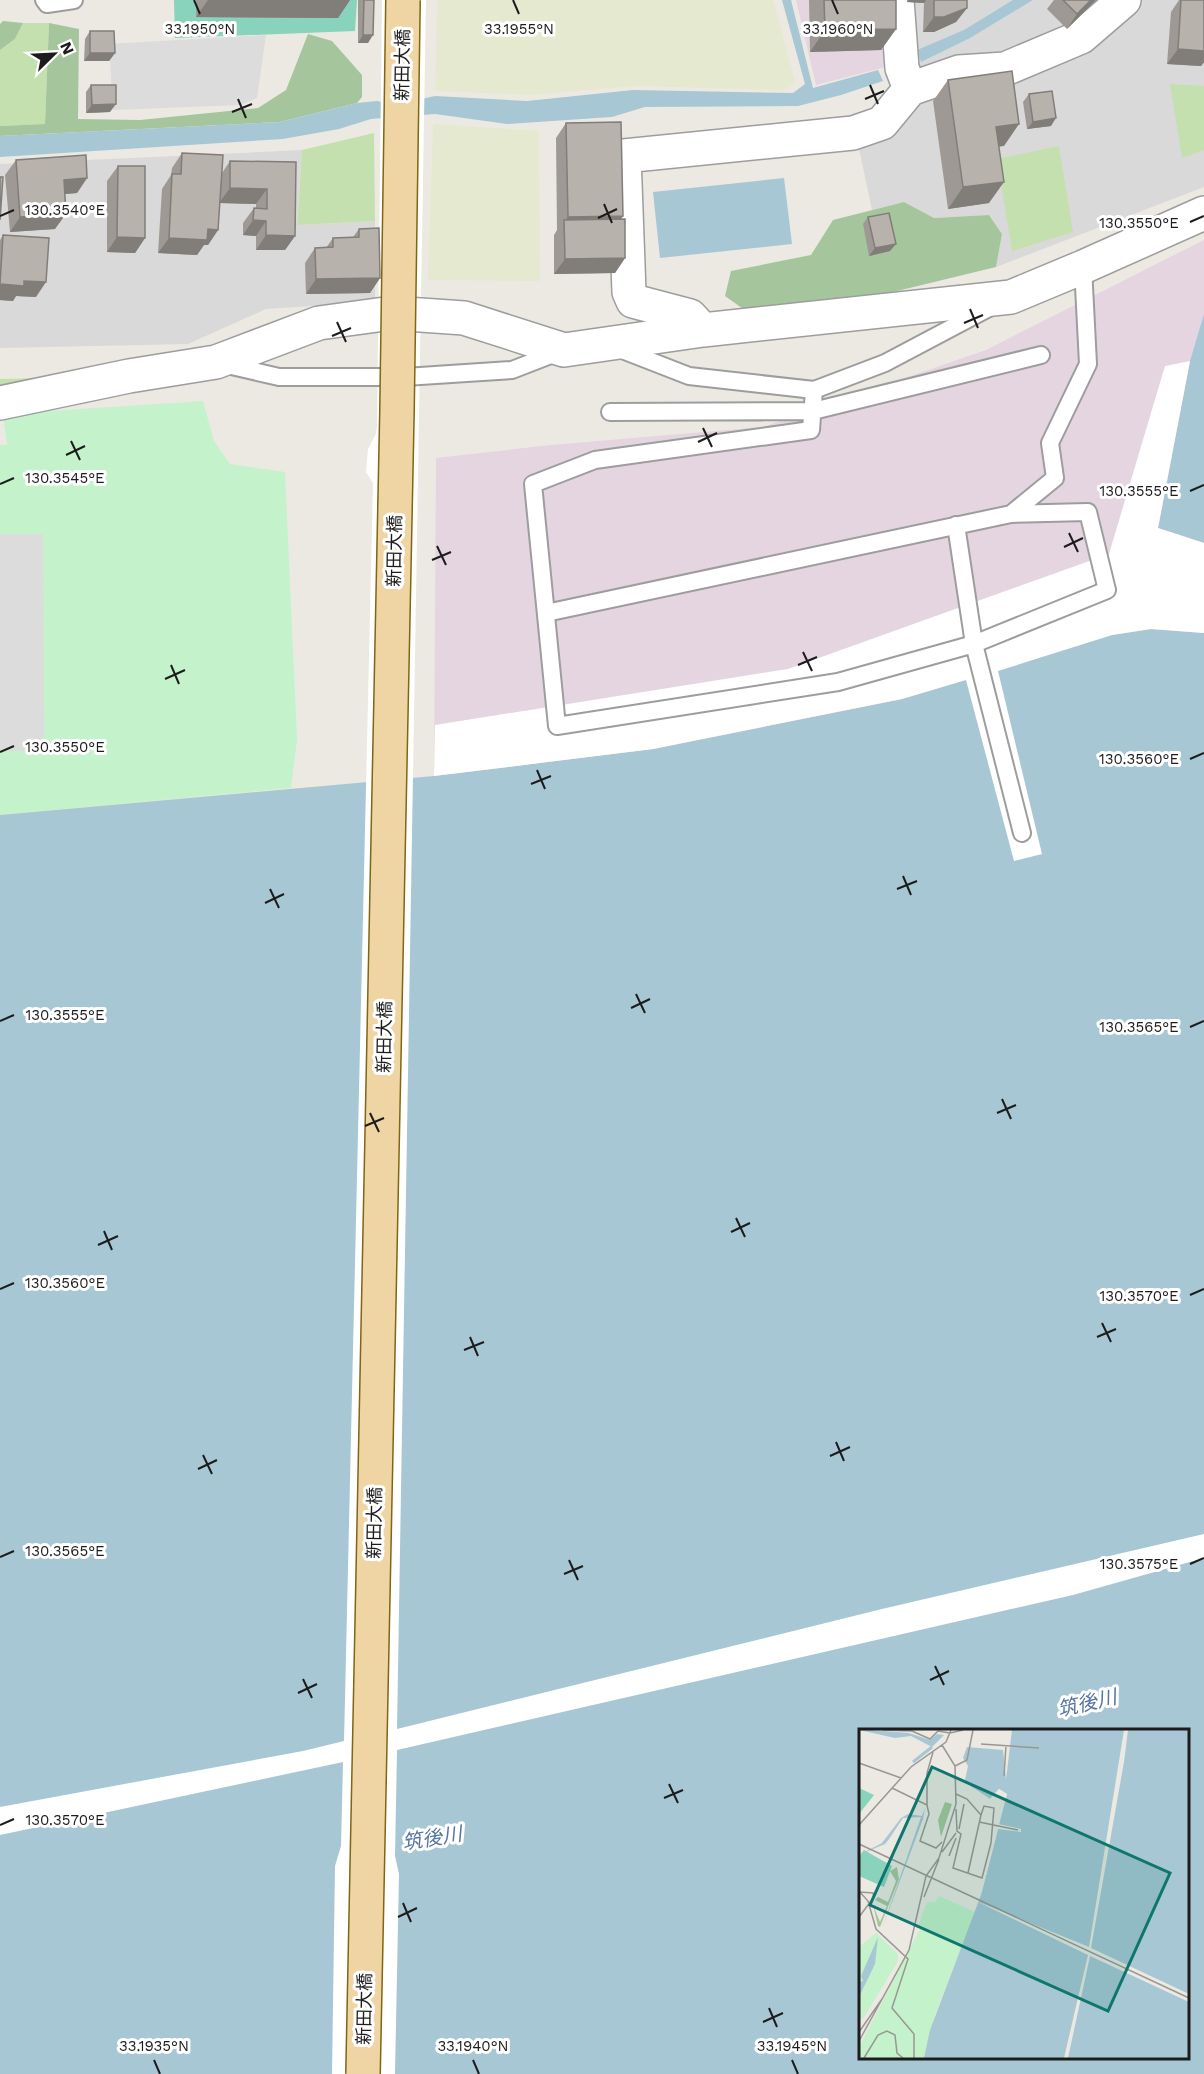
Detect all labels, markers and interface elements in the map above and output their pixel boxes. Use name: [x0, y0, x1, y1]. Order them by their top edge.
text: 33.1950°N: [165, 20, 235, 38]
text: 33.1955°N: [484, 20, 554, 38]
text: 33.1960°N: [802, 20, 874, 38]
north arrow: [24, 24, 84, 84]
street label: 新田大橋: [391, 29, 413, 101]
text: N: [56, 39, 78, 57]
text: 130.3540°E: [25, 201, 105, 219]
text: 130.3550°E: [1099, 214, 1179, 232]
text: 130.3545°E: [25, 469, 105, 487]
text: 130.3555°E: [1100, 482, 1178, 500]
street label: 新田大橋: [383, 515, 405, 587]
text: 130.3550°E: [25, 738, 105, 756]
text: 130.3560°E: [1099, 750, 1179, 768]
street label: 新田大橋: [373, 1001, 395, 1073]
text: 130.3555°E: [26, 1006, 104, 1024]
text: 130.3565°E: [1099, 1018, 1179, 1036]
text: 130.3560°E: [25, 1274, 105, 1292]
text: 130.3570°E: [1100, 1287, 1178, 1305]
street label: 新田大橋: [363, 1487, 385, 1559]
text: 130.3565°E: [25, 1542, 105, 1560]
text: 130.3575°E: [1100, 1555, 1178, 1573]
water label: 筑後川: [1055, 1684, 1121, 1721]
inset map: [859, 1729, 1189, 2059]
text: 130.3570°E: [26, 1811, 104, 1829]
water label: 筑後川: [400, 1821, 465, 1855]
street label: 新田大橋: [353, 1973, 375, 2045]
text: 33.1935°N: [119, 2037, 189, 2055]
text: 33.1940°N: [437, 2037, 509, 2055]
text: 33.1945°N: [757, 2037, 827, 2055]

